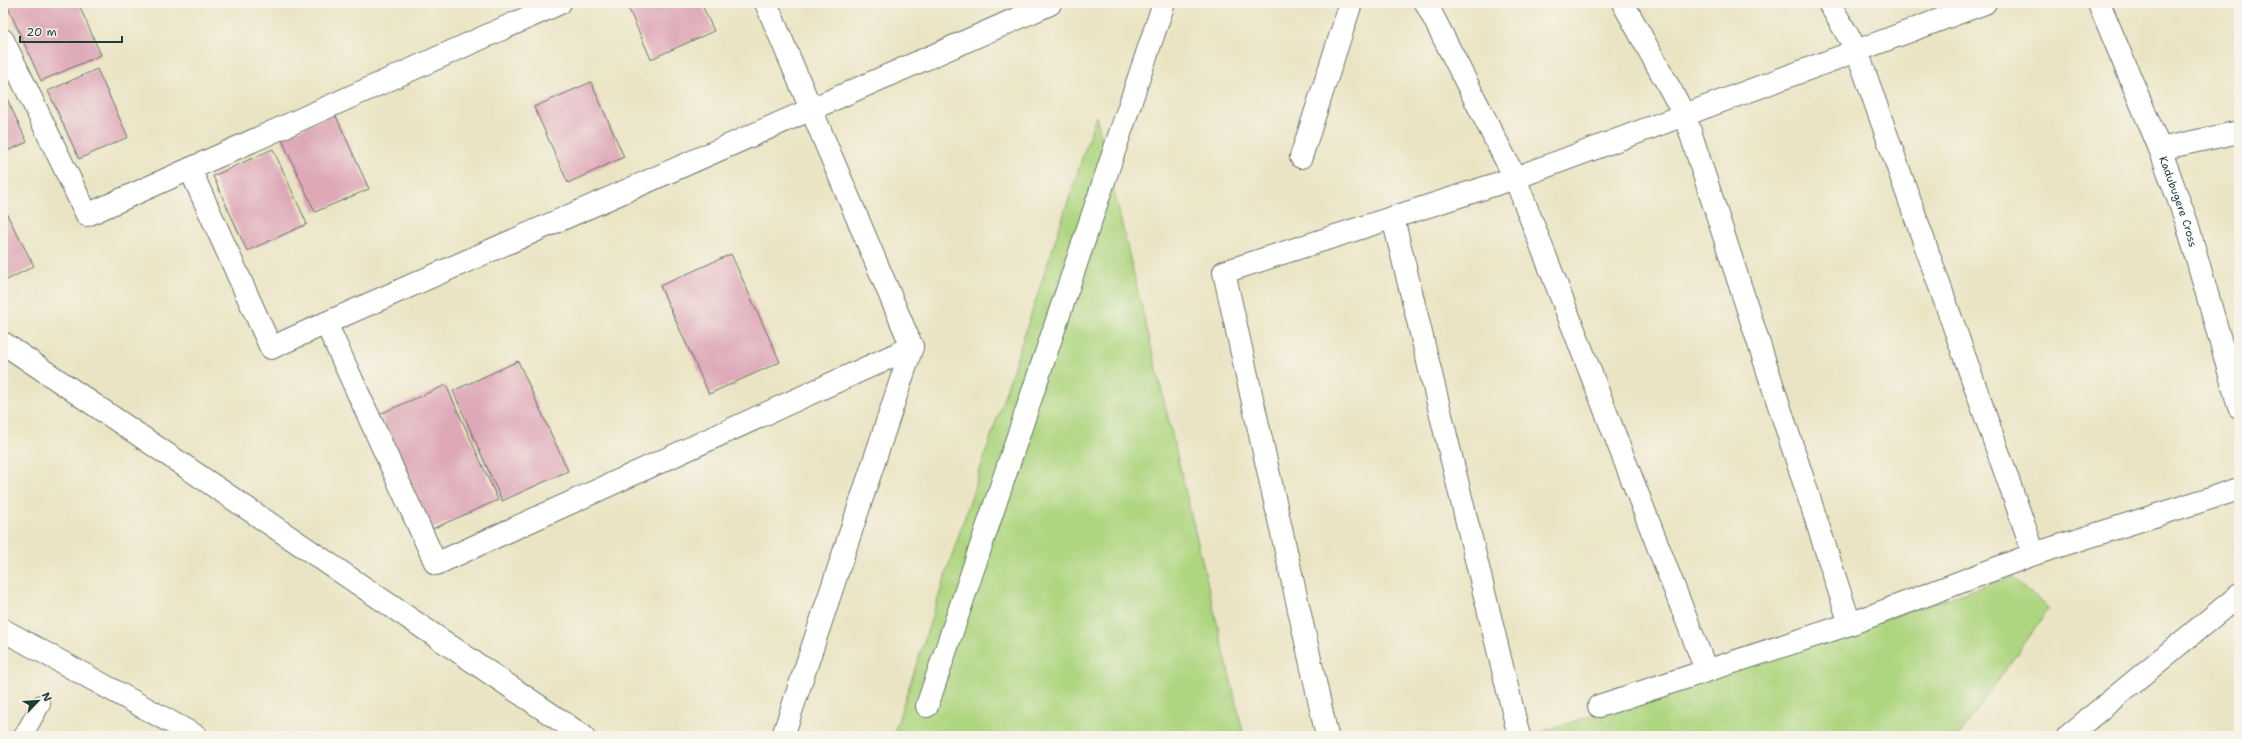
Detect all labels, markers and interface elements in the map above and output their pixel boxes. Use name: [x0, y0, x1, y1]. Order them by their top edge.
scale bar: [20, 18, 122, 44]
text: 20 m: [26, 24, 57, 40]
street label: Kadubugere Cross: [2156, 154, 2201, 249]
north arrow: [18, 681, 58, 721]
text: N: [38, 690, 55, 704]

